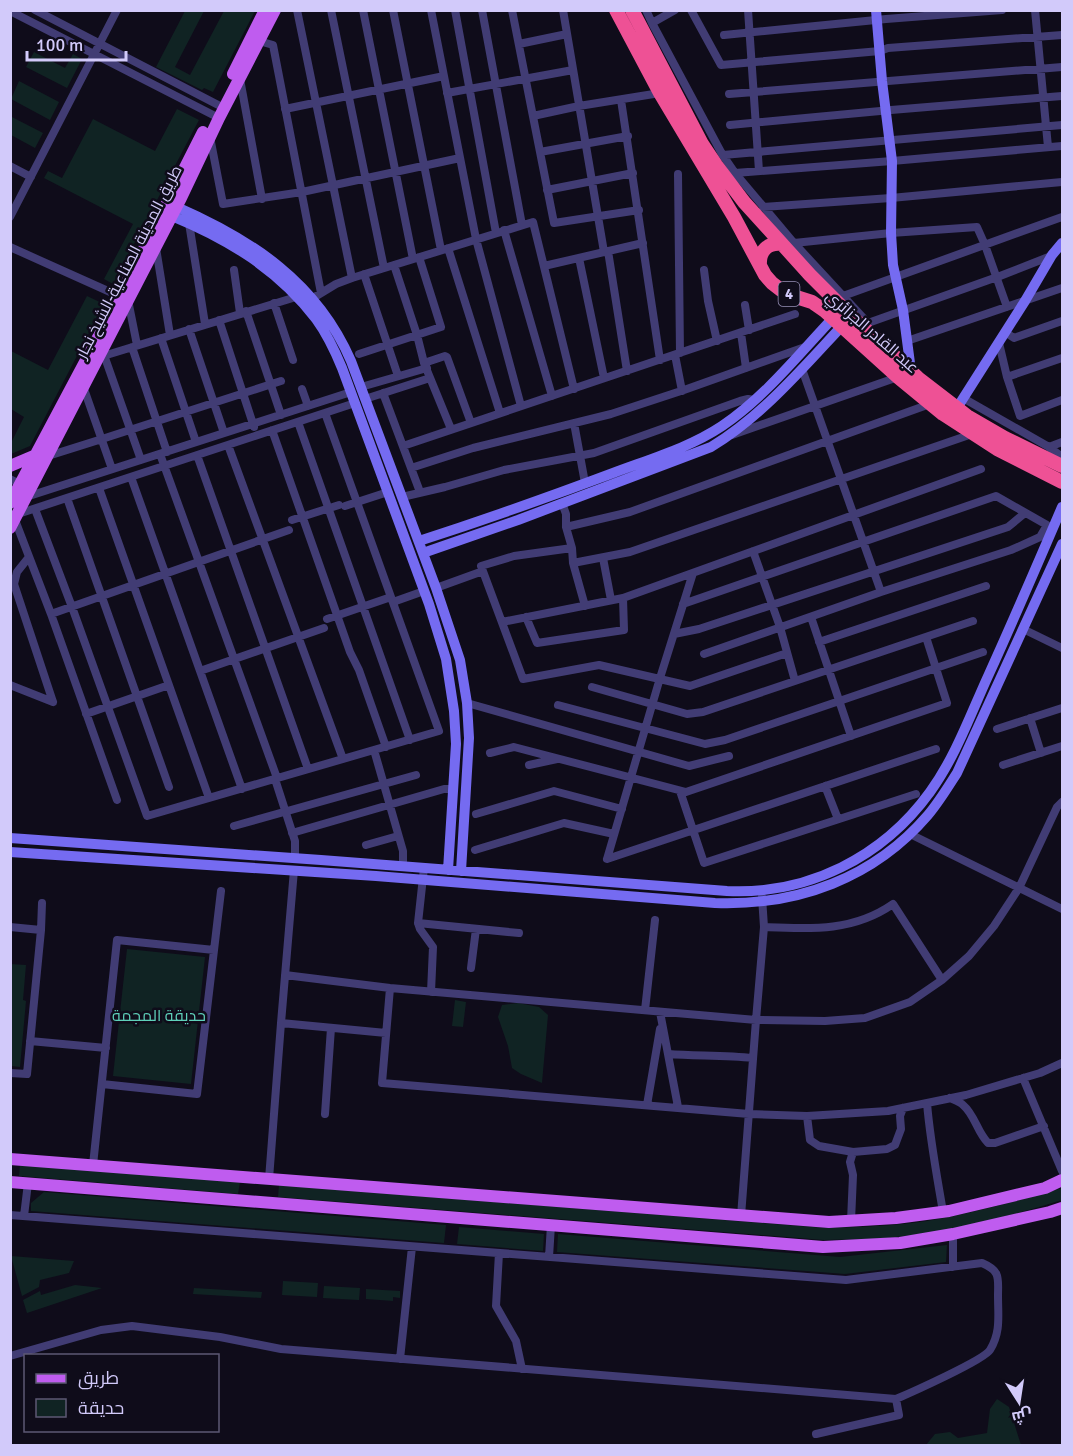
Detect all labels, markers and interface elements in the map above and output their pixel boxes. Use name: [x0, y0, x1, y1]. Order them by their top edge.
scale bar: [27, 24, 126, 62]
text: 100 m: [36, 34, 83, 56]
street label: طريق المدينة الصناعية-الشيخ نجار: [71, 162, 187, 363]
road number: 4: [778, 282, 800, 306]
street label: عبد القادر الجزائري: [820, 286, 922, 380]
park label: حديقة المجمة: [112, 1006, 206, 1026]
legend: [24, 1354, 219, 1432]
text: طريق: [78, 1367, 119, 1390]
north arrow: [989, 1372, 1049, 1432]
text: حديقة: [78, 1397, 124, 1419]
text: ش: [1010, 1404, 1034, 1428]

